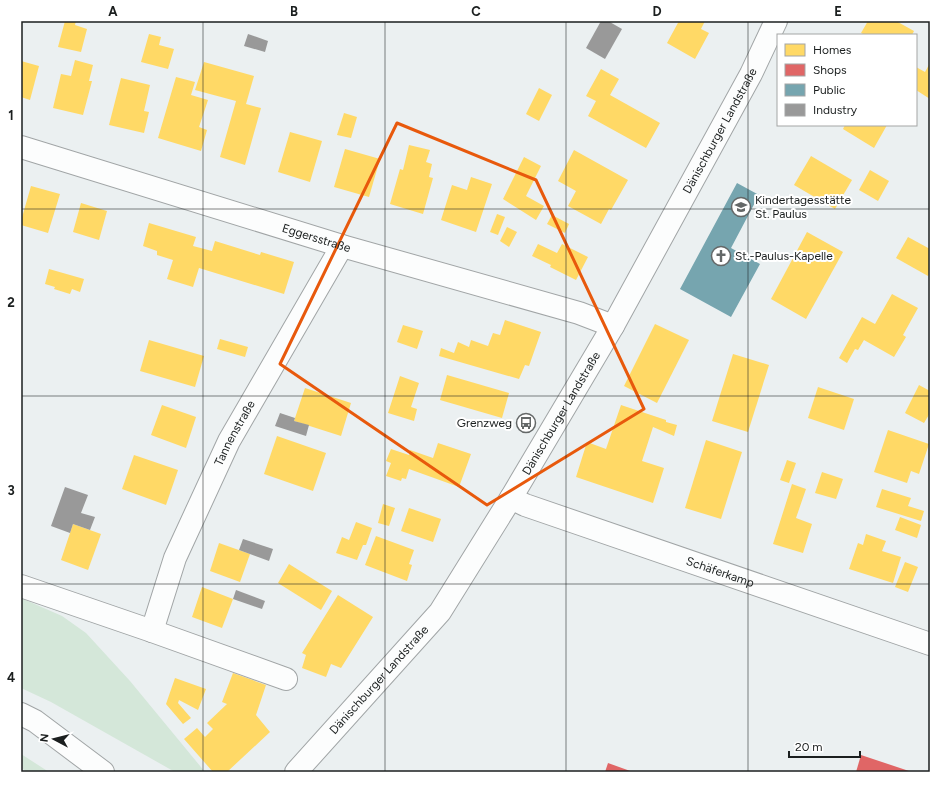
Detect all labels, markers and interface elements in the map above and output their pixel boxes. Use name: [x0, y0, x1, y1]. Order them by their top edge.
text: A: [108, 4, 118, 19]
text: B: [290, 4, 298, 19]
text: C: [471, 4, 481, 19]
text: D: [652, 4, 662, 19]
text: E: [834, 4, 842, 19]
legend: [777, 34, 917, 126]
text: Homes: [813, 43, 852, 57]
text: Shops: [813, 63, 847, 77]
street label: Dänischburger Landstraße: [680, 66, 760, 196]
text: Public: [813, 83, 846, 97]
text: Industry: [813, 103, 858, 117]
text: 1: [8, 108, 14, 123]
place label: Kindertagesstätte St. Paulus: [755, 193, 852, 221]
school or university icon: Kindertagesstätte St. Paulus: [730, 196, 752, 218]
street label: Eggersstraße: [280, 221, 353, 255]
church icon: St.-Paulus-Kapelle: [710, 245, 732, 267]
place label: St.-Paulus-Kapelle: [735, 249, 833, 263]
text: 2: [7, 295, 15, 310]
street label: Dänischburger Landstraße: [519, 349, 603, 478]
street label: Tannenstraße: [212, 398, 258, 468]
bus stop icon: Grenzweg: [515, 412, 537, 434]
place label: Grenzweg: [457, 416, 512, 430]
text: 3: [7, 483, 15, 498]
street label: Schäferkamp: [684, 554, 756, 590]
street label: Dänischburger Landstraße: [327, 622, 432, 737]
text: 4: [7, 670, 15, 685]
north arrow: [34, 719, 74, 759]
text: N: [38, 733, 52, 743]
scale bar: [789, 733, 860, 759]
text: 20 m: [795, 740, 823, 754]

